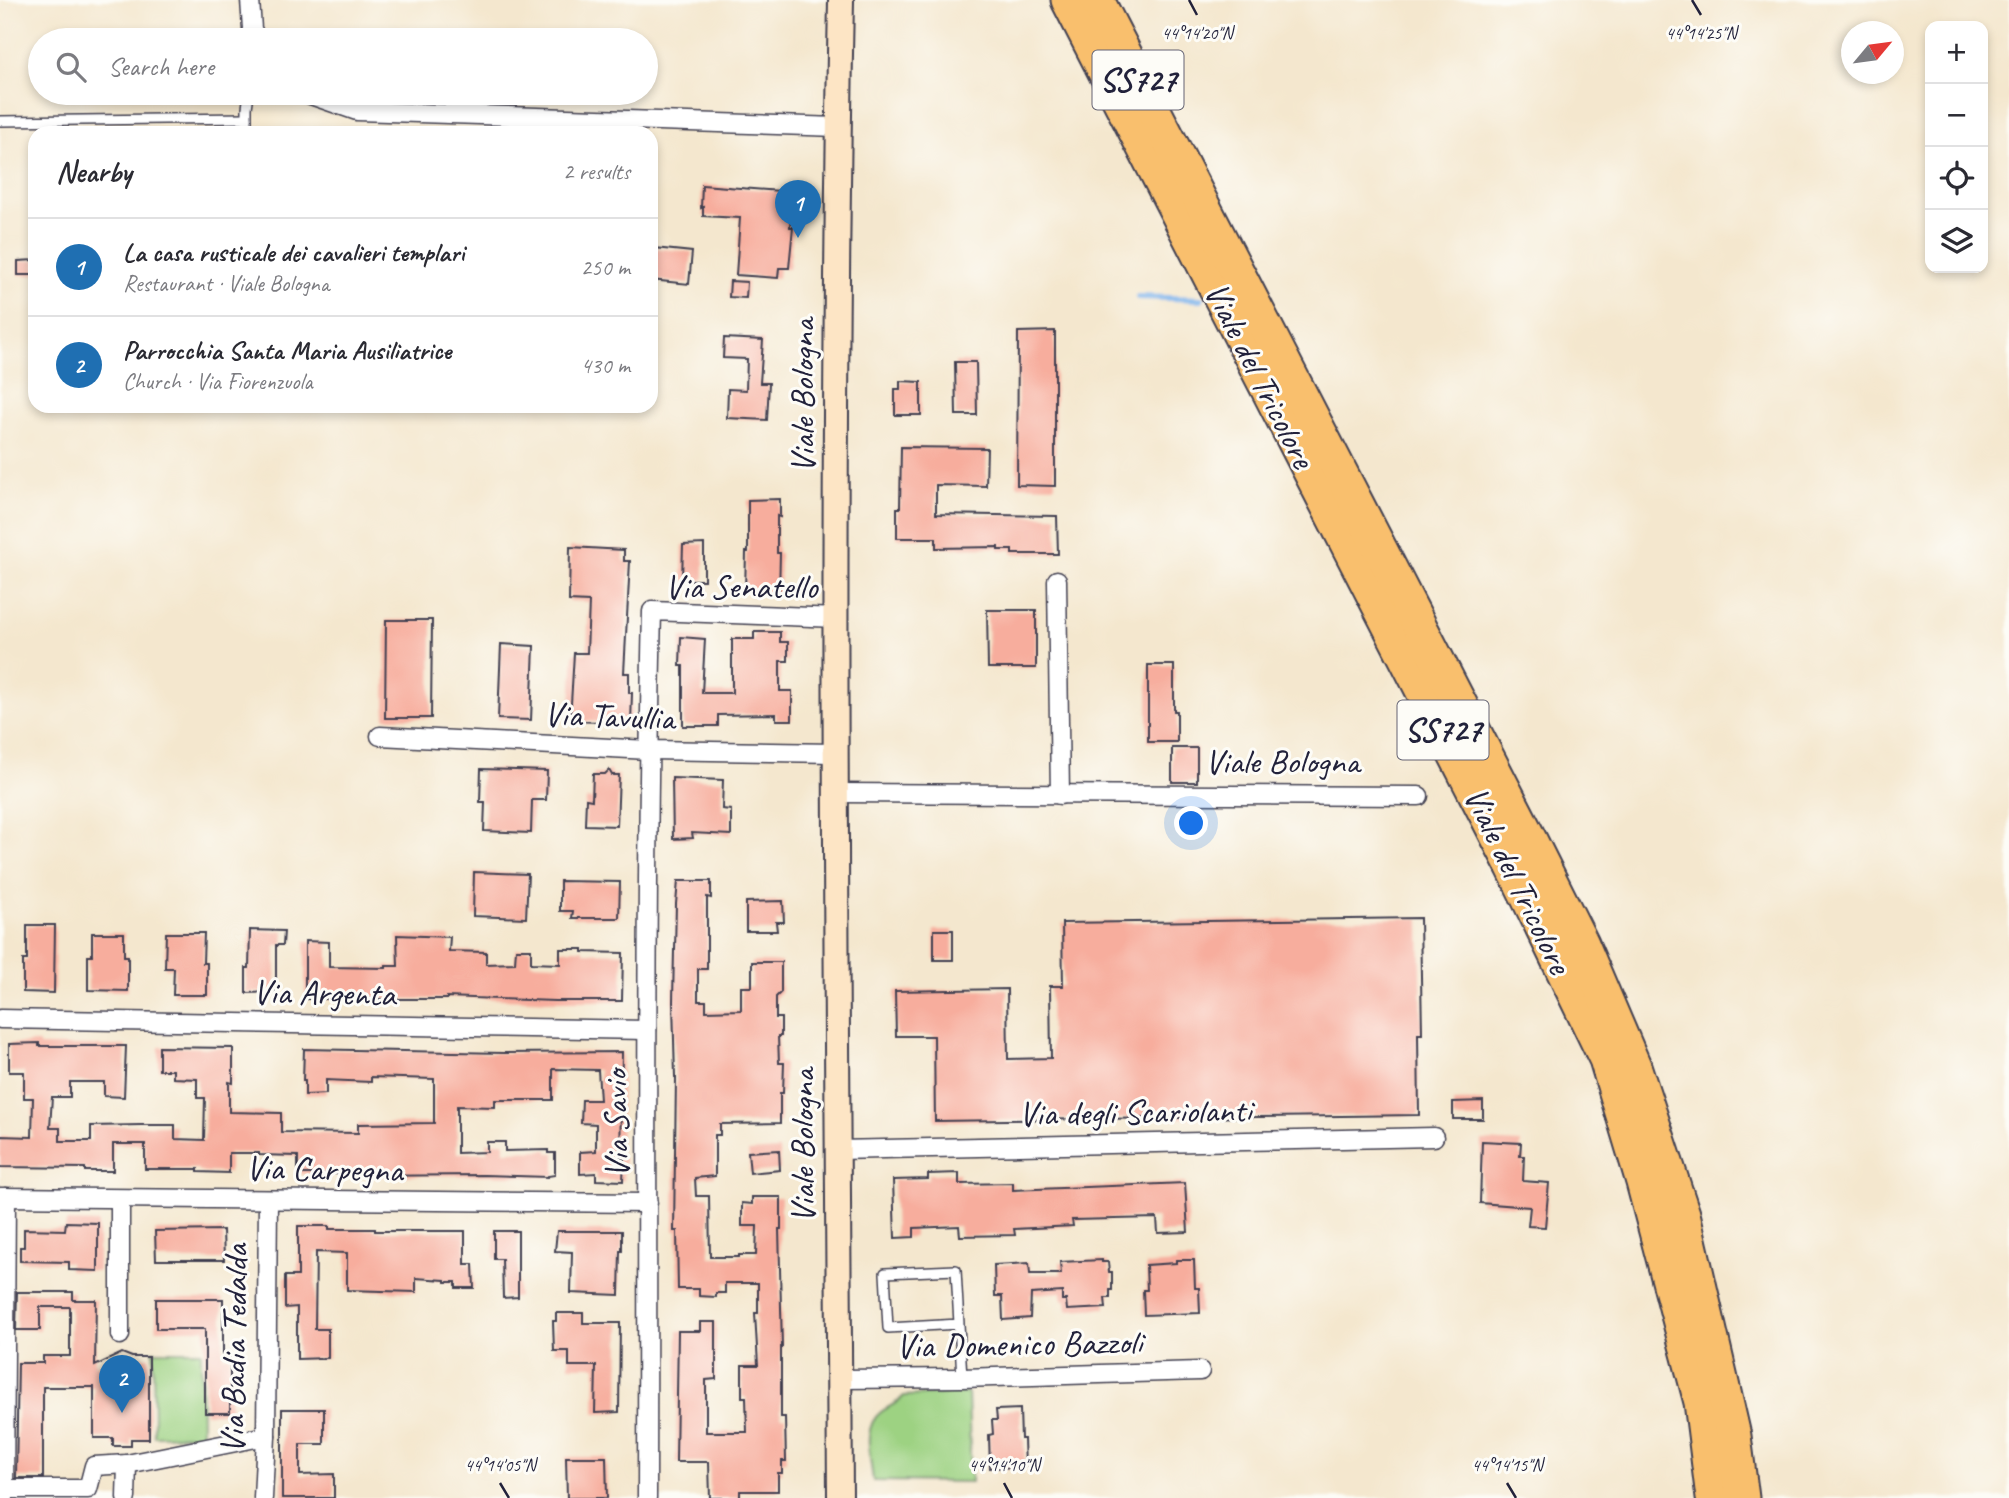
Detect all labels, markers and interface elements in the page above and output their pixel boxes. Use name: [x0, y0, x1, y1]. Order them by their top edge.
north arrow: [1841, 21, 1904, 84]
map controls: [1925, 21, 1988, 273]
button: +: [1925, 21, 1988, 84]
text: 44°14'20"N: [1162, 22, 1236, 44]
text: 44°14'25"N: [1666, 22, 1740, 44]
search box: [28, 28, 658, 105]
icon: search: [52, 48, 90, 86]
text: Search here: [108, 50, 214, 83]
road number: SS727: [1092, 50, 1184, 110]
button: −: [1925, 84, 1988, 147]
button: locate: [1925, 147, 1988, 210]
text: Nearby: [56, 153, 132, 191]
text: 2 results: [563, 157, 630, 186]
pin: 1: [775, 180, 821, 238]
button: layers: [1925, 210, 1988, 273]
text: La casa rusticale dei cavalieri templari: [123, 236, 464, 269]
text: 1: [74, 253, 84, 282]
text: 250 m: [581, 253, 630, 282]
text: Restaurant · Viale Bologna: [123, 269, 329, 298]
street label: Viale del Tricolore: [1194, 275, 1327, 478]
street label: Viale Bologna: [780, 316, 825, 473]
text: Parrocchia Santa Maria Ausiliatrice: [123, 334, 451, 367]
text: 2: [74, 351, 84, 380]
text: 430 m: [581, 351, 630, 380]
text: Church · Via Fiorenzuola: [123, 367, 313, 396]
street label: Via Senatello: [665, 564, 819, 609]
street label: Via Tavullia: [543, 691, 678, 741]
road number: SS727: [1398, 701, 1488, 760]
street label: Viale Bologna: [1205, 739, 1362, 784]
street label: Viale del Tricolore: [1453, 779, 1584, 983]
your location: [1174, 806, 1208, 840]
street label: Via Argenta: [252, 969, 398, 1017]
street label: Via Savio: [592, 1066, 639, 1179]
street label: Viale Bologna: [780, 1066, 825, 1223]
street label: Via degli Scariolanti: [1018, 1087, 1256, 1137]
street label: Via Carpegna: [245, 1145, 405, 1193]
street label: Via Badia Tedalda: [210, 1242, 258, 1454]
street label: Via Domenico Bazzoli: [895, 1319, 1147, 1369]
pin: 2: [99, 1355, 145, 1413]
text: 44°14'05"N: [465, 1454, 539, 1476]
text: 44°14'10"N: [969, 1454, 1043, 1476]
text: 44°14'15"N: [1472, 1454, 1546, 1476]

